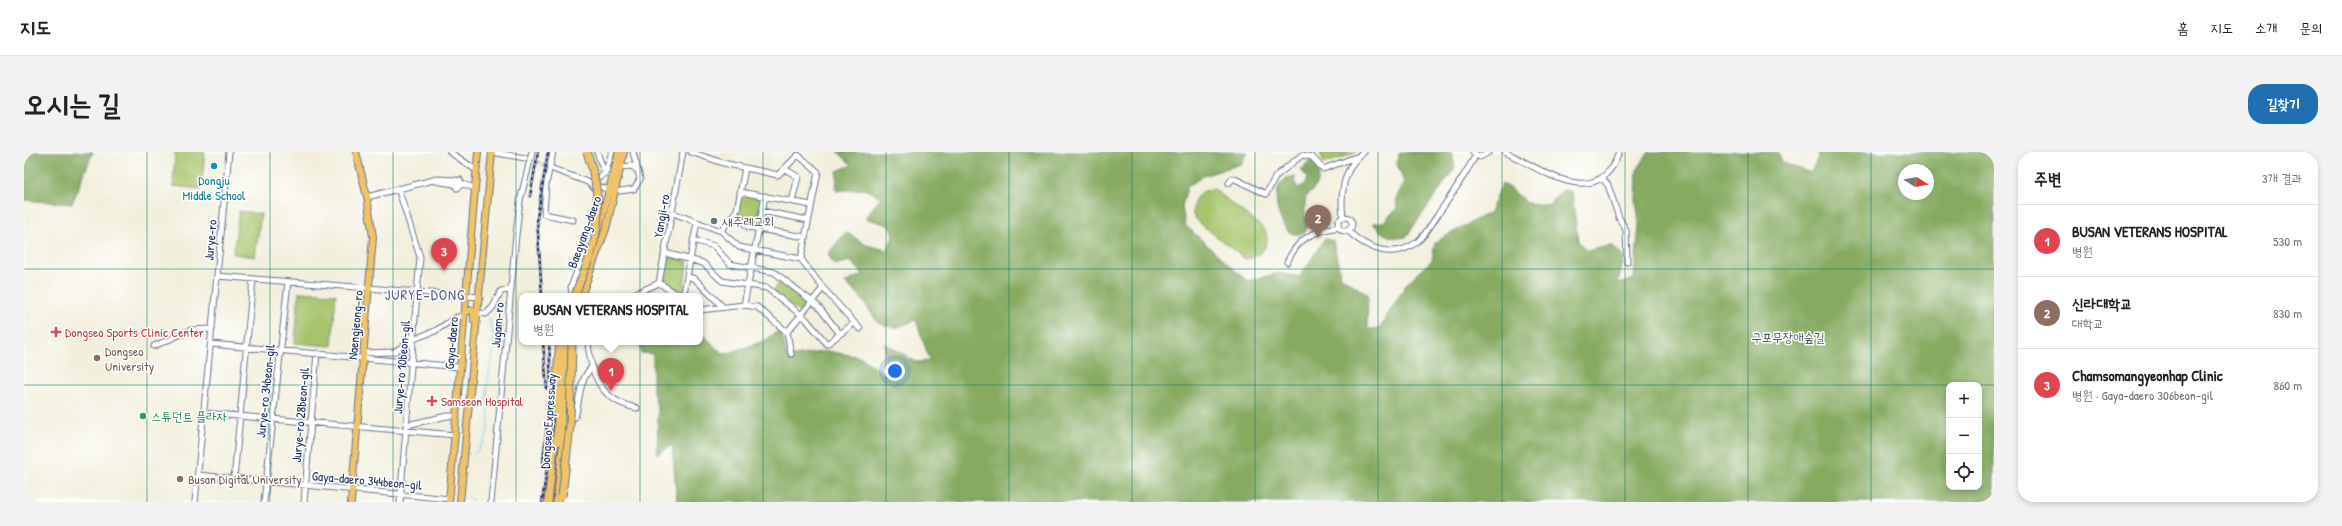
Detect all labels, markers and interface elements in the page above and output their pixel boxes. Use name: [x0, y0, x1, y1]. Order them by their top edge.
text: 지도: [20, 14, 51, 40]
text: 홈: [2177, 18, 2188, 37]
text: 지도: [2210, 18, 2233, 37]
text: 소개: [2255, 18, 2277, 37]
text: 문의: [2299, 18, 2322, 37]
button: 길찾기: [2248, 84, 2318, 124]
text: 오시는 길: [24, 85, 121, 123]
marker: Dongju Middle School: [209, 161, 219, 171]
north arrow: [1898, 164, 1934, 200]
text: 주변: [2034, 167, 2061, 190]
text: 3개 결과: [2262, 169, 2302, 187]
place label: Dongju Middle School: [183, 171, 246, 204]
street label: Baegyang-daero: [563, 193, 605, 271]
street label: Yangji-ro: [648, 193, 674, 239]
pin: 2: [1305, 205, 1331, 238]
place label: 새주례교회: [722, 212, 774, 230]
marker: 새주례교회: [709, 216, 719, 226]
street label: Jurye-ro: [199, 219, 221, 261]
text: BUSAN VETERANS HOSPITAL: [2072, 221, 2228, 242]
text: 1: [2045, 232, 2049, 250]
text: 530 m: [2273, 232, 2302, 250]
pin: 3: [431, 238, 457, 271]
text: 병원: [2072, 242, 2093, 260]
district label: JURYE-DONG: [385, 284, 465, 305]
street label: Naengjeong-ro: [343, 290, 367, 360]
popup: [519, 293, 703, 345]
text: 신라대학교: [2072, 293, 2132, 314]
text: BUSAN VETERANS HOSPITAL: [533, 299, 689, 320]
street label: Jugam-ro: [486, 302, 508, 348]
text: 2: [2044, 304, 2050, 322]
text: 830 m: [2273, 304, 2302, 322]
text: 대학교: [2072, 314, 2103, 332]
street label: Gaya-daero: [440, 316, 462, 370]
street label: Jurye-ro 10beon-gil: [388, 319, 414, 414]
text: 병원: [533, 320, 554, 338]
place label: Dongseo Sports Clinic Center: [65, 323, 204, 341]
marker: Dongseo Sports Clinic Center: [50, 326, 62, 338]
park label: 구포무장애숲길: [1751, 328, 1825, 346]
place label: Dongseo University: [105, 342, 155, 375]
street label: Jurye-ro 34beon-gil: [251, 343, 279, 439]
marker: Dongseo University: [92, 353, 102, 363]
pin: 1: [598, 358, 624, 391]
your location: [885, 361, 905, 381]
text: Chamsomangyeonhap Clinic: [2072, 365, 2223, 386]
street label: Jurye-ro 28beon-gil: [287, 366, 313, 463]
street label: Dongseo Expressway: [536, 372, 560, 469]
text: 3: [2044, 376, 2050, 394]
text: 860 m: [2274, 376, 2302, 394]
map controls: [1946, 382, 1982, 490]
button: +: [1946, 382, 1982, 418]
text: 병원 · Gaya-daero 306beon-gil: [2072, 386, 2213, 404]
place label: Samseon Hospital: [441, 392, 524, 410]
marker: Samseon Hospital: [426, 395, 438, 407]
place label: 스튜던트 플라자: [151, 407, 227, 425]
marker: 스튜던트 플라자: [138, 411, 148, 421]
button: −: [1946, 418, 1982, 454]
button: locate: [1946, 454, 1982, 490]
street label: Gaya-daero 344beon-gil: [311, 466, 423, 494]
place label: Busan Digital University: [188, 470, 302, 488]
marker: Busan Digital University: [175, 474, 185, 484]

